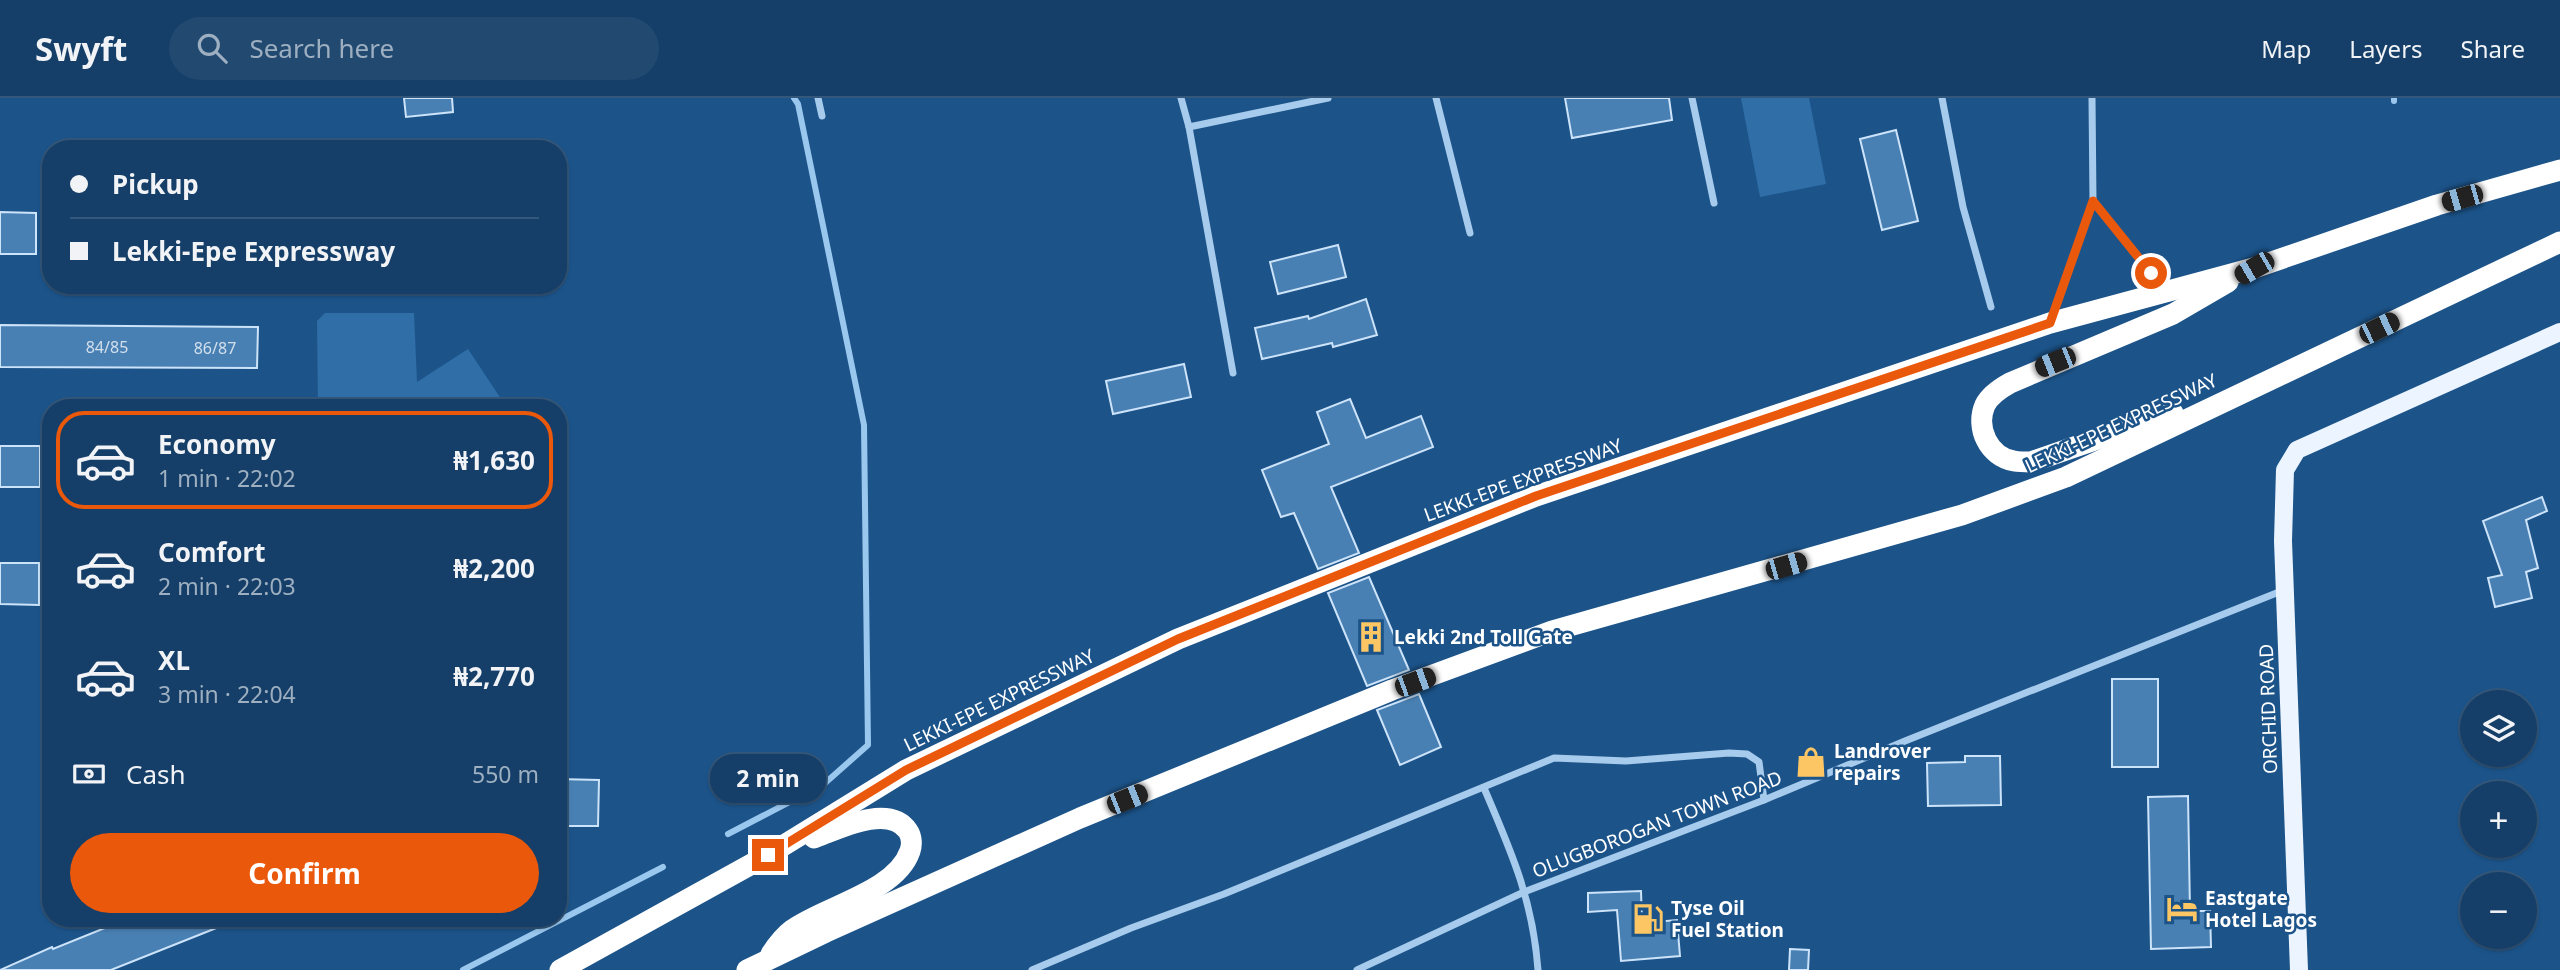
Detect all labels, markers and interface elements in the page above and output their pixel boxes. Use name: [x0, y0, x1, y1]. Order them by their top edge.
search box: [169, 17, 659, 80]
text: Swyft: [35, 26, 127, 71]
icon: search: [193, 29, 231, 67]
text: Search here: [249, 30, 394, 66]
text: Map: [2261, 32, 2311, 65]
text: Layers: [2349, 32, 2423, 65]
text: Share: [2461, 32, 2525, 65]
text: Pickup: [112, 166, 199, 202]
car: [2439, 182, 2486, 214]
text: Lekki-Epe Expressway: [112, 233, 395, 269]
car: [2231, 248, 2278, 288]
route start: [2135, 257, 2167, 289]
car: [2356, 309, 2403, 347]
house number: 84/85: [86, 336, 128, 358]
house number: 86/87: [194, 337, 236, 359]
car: [2032, 344, 2079, 380]
street label: LEKKI-EPE EXPRESSWAY: [2021, 367, 2222, 479]
text: Economy: [158, 426, 276, 462]
icon: car: [74, 429, 137, 492]
street label: LEKKI-EPE EXPRESSWAY: [1420, 432, 1626, 528]
text: ₦1,630: [453, 442, 535, 478]
text: 1 min · 22:02: [158, 462, 296, 494]
text: Comfort: [158, 534, 266, 570]
icon: car: [74, 537, 137, 600]
text: ₦2,200: [453, 550, 535, 586]
car: [1763, 550, 1810, 582]
text: 2 min · 22:03: [158, 570, 296, 602]
building icon: Lekki 2nd Toll Gate: [1354, 620, 1388, 654]
place label: Lekki 2nd Toll Gate: [1394, 624, 1573, 650]
text: XL: [158, 642, 190, 678]
street label: LEKKI-EPE EXPRESSWAY: [899, 642, 1099, 758]
street label: ORCHID ROAD: [2253, 643, 2283, 775]
icon: car: [74, 645, 137, 708]
text: ₦2,770: [453, 658, 535, 694]
car: [1392, 665, 1439, 699]
text: 3 min · 22:04: [158, 678, 296, 710]
map controls: [2460, 690, 2537, 949]
button: layers: [2460, 690, 2537, 767]
place label: Landrover repairs: [1834, 738, 1931, 786]
shop icon: Landrover repairs: [1794, 745, 1828, 779]
callout: 2 min: [710, 754, 826, 802]
icon: cash: [70, 755, 108, 793]
text: Cash: [126, 756, 186, 792]
text: 550 m: [472, 758, 539, 790]
text: 2 min: [736, 762, 800, 794]
street label: OLUGBOROGAN TOWN ROAD: [1528, 764, 1786, 884]
car: [1104, 781, 1151, 817]
button: +: [2460, 781, 2537, 858]
button: Confirm: [70, 833, 539, 913]
route end: [752, 839, 784, 871]
button: −: [2460, 872, 2537, 949]
place label: Eastgate Hotel Lagos: [2205, 885, 2317, 933]
hotel icon: Eastgate Hotel Lagos: [2165, 892, 2199, 926]
place label: Tyse Oil Fuel Station: [1671, 895, 1784, 943]
fuel station icon: Tyse Oil Fuel Station: [1631, 902, 1665, 936]

